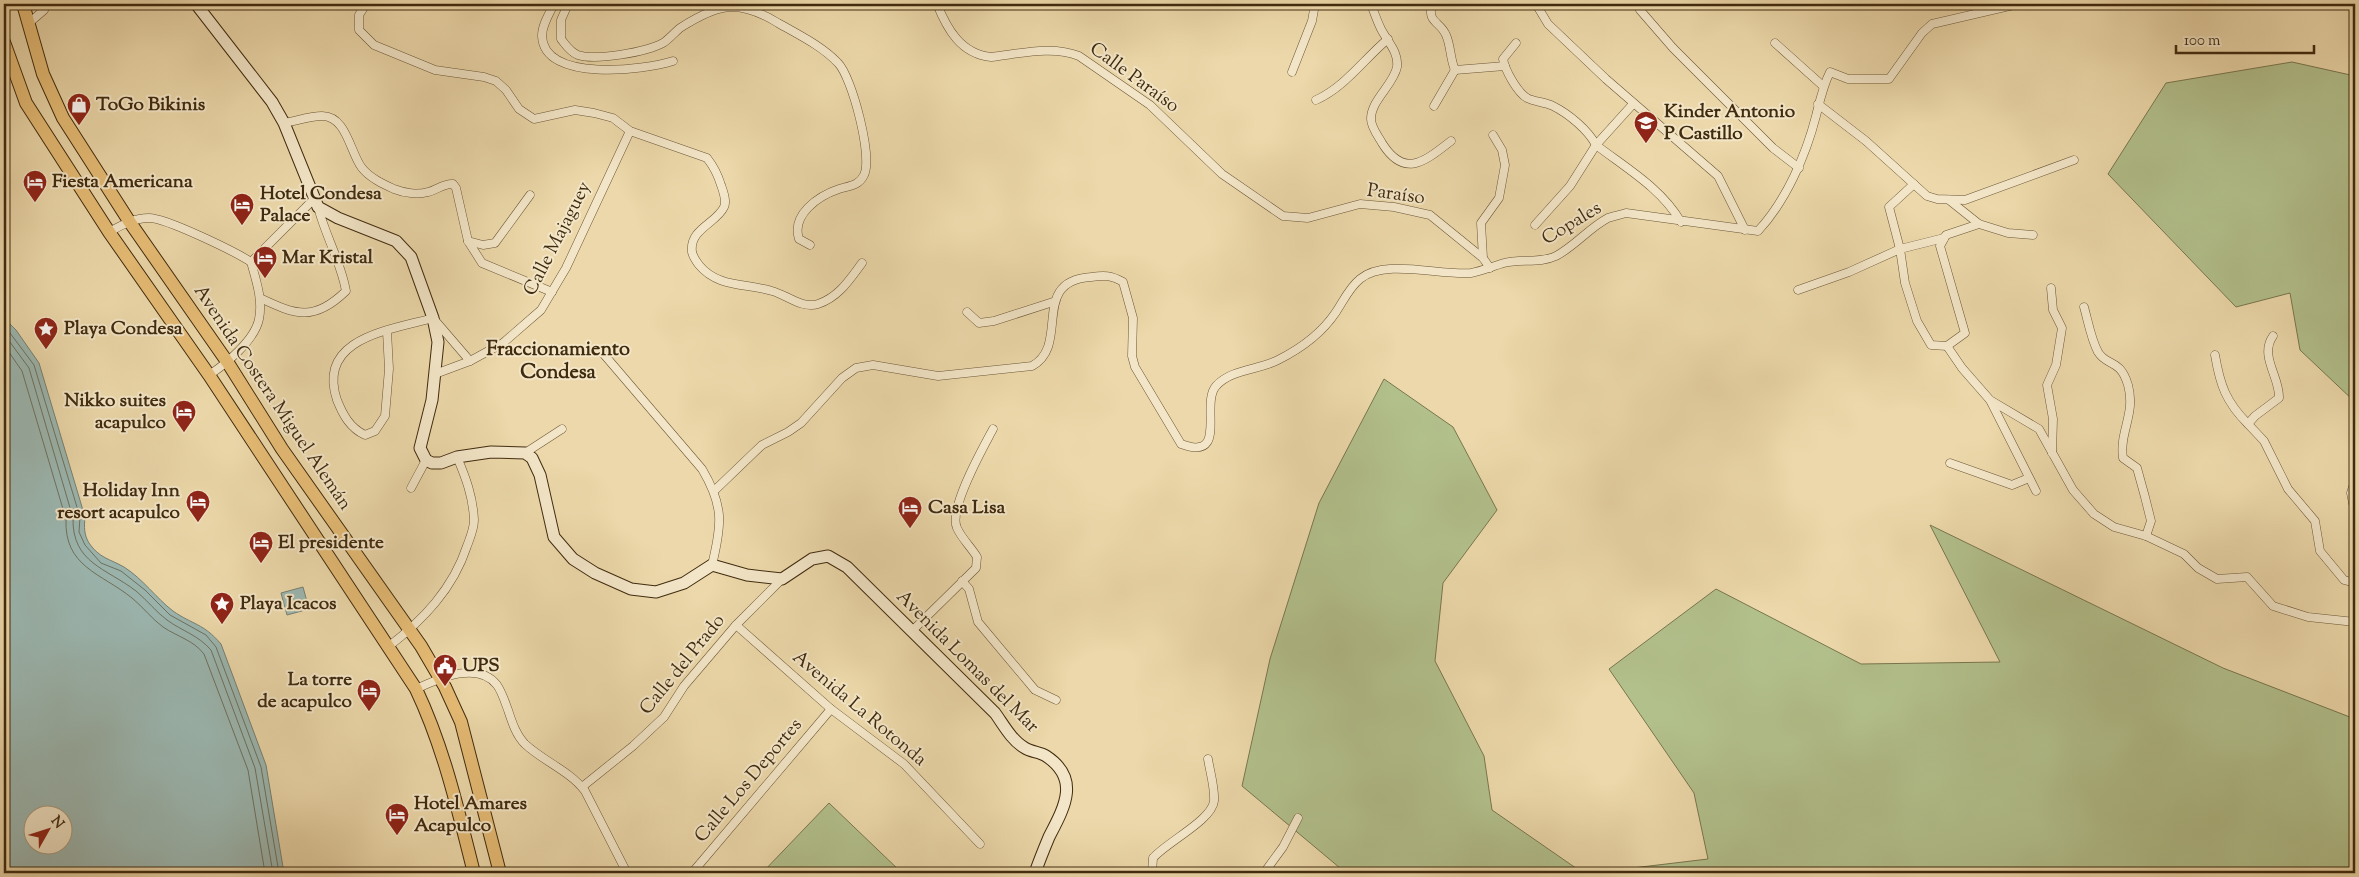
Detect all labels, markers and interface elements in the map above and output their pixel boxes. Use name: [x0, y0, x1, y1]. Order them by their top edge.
scale bar: [2176, 22, 2314, 54]
text: 100 m: [2184, 31, 2221, 52]
street label: Calle Paraíso: [1084, 36, 1184, 120]
shop icon: ToGo Bikinis: [66, 92, 92, 126]
place label: ToGo Bikinis: [96, 92, 206, 119]
place label: Kinder Antonio P Castillo: [1664, 99, 1796, 148]
school or university icon: Kinder Antonio P Castillo: [1633, 110, 1659, 144]
hotel icon: Fiesta Americana: [22, 169, 48, 203]
place label: Fiesta Americana: [52, 169, 193, 196]
street label: Calle Majaguey: [518, 177, 599, 301]
street label: Paraíso: [1365, 178, 1427, 212]
place label: Hotel Condesa Palace: [260, 181, 382, 230]
hotel icon: Hotel Condesa Palace: [229, 192, 255, 226]
street label: Copales: [1537, 196, 1607, 252]
hotel icon: Mar Kristal: [252, 245, 278, 279]
place label: Mar Kristal: [282, 245, 374, 272]
street label: Avenida Costera Miguel Alemán: [186, 280, 358, 516]
place icon: Playa Condesa: [33, 316, 59, 350]
place label: Playa Condesa: [64, 316, 183, 343]
district label: Fraccionamiento Condesa: [486, 336, 630, 388]
place label: Nikko suites acapulco: [64, 388, 167, 437]
hotel icon: Nikko suites acapulco: [171, 399, 197, 433]
place label: Holiday Inn resort acapulco: [57, 478, 181, 527]
hotel icon: Holiday Inn resort acapulco: [185, 489, 211, 523]
hotel icon: Casa Lisa: [897, 495, 923, 529]
place label: Casa Lisa: [928, 495, 1005, 522]
hotel icon: El presidente: [248, 530, 274, 564]
place label: El presidente: [278, 530, 384, 557]
street label: Avenida Lomas del Mar: [889, 584, 1045, 740]
place icon: Playa Icacos: [209, 591, 235, 625]
place label: Playa Icacos: [240, 591, 337, 618]
street label: Calle del Prado: [634, 609, 732, 721]
street label: Avenida La Rotonda: [786, 645, 932, 773]
public building icon: UPS: [432, 653, 458, 687]
place label: UPS: [462, 653, 500, 680]
place label: La torre de acapulco: [257, 667, 353, 716]
hotel icon: La torre de acapulco: [356, 678, 382, 712]
street label: Calle Los Deportes: [689, 713, 809, 849]
place label: Hotel Amares Acapulco: [414, 791, 528, 840]
hotel icon: Hotel Amares Acapulco: [384, 802, 410, 836]
north arrow: [22, 804, 72, 854]
text: N: [45, 812, 68, 834]

